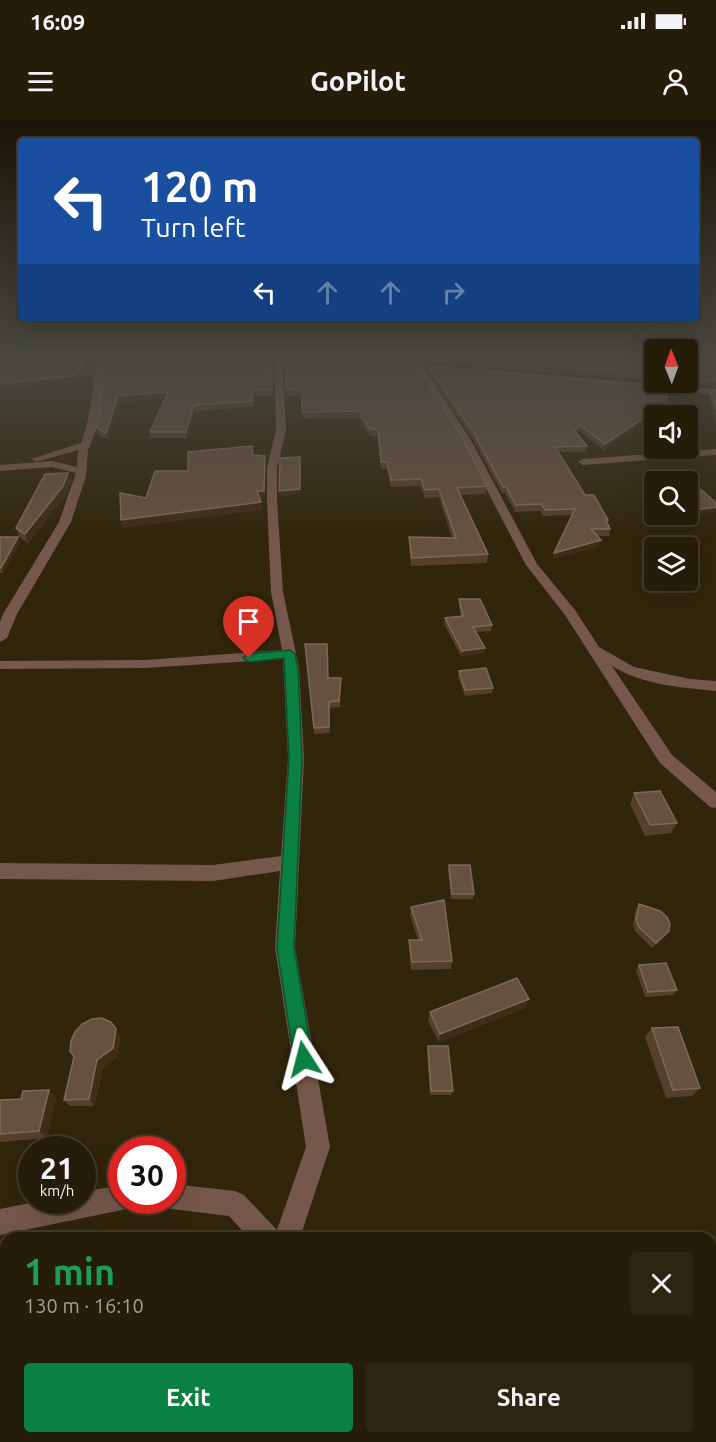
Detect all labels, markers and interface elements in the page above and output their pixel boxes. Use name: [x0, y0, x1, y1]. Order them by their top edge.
text: 16:09: [30, 9, 85, 34]
icon: menu: [24, 65, 57, 98]
icon: person: [659, 65, 692, 98]
text: GoPilot: [310, 66, 406, 96]
icon: left: [42, 162, 120, 240]
text: 120 m: [141, 163, 258, 210]
text: Turn left: [141, 212, 245, 242]
icon: left: [248, 276, 281, 309]
icon: ahead: [311, 276, 344, 309]
icon: ahead: [374, 276, 407, 309]
icon: right: [437, 276, 470, 309]
north arrow: [644, 339, 698, 393]
map controls: [644, 339, 698, 591]
button: sound: [644, 405, 698, 459]
button: search: [644, 471, 698, 525]
button: layers: [644, 537, 698, 591]
pin: [223, 596, 274, 658]
icon: arrive: [232, 605, 265, 638]
position arrow: [272, 1027, 336, 1091]
speed limit sign: 30: [108, 1136, 186, 1214]
text: 21: [40, 1151, 74, 1185]
text: km/h: [40, 1182, 74, 1199]
text: 1 min: [24, 1251, 115, 1292]
button: close: [630, 1252, 693, 1315]
text: 130 m · 16:10: [24, 1294, 144, 1317]
button: Exit: [24, 1363, 353, 1432]
button: Share: [365, 1363, 693, 1432]

